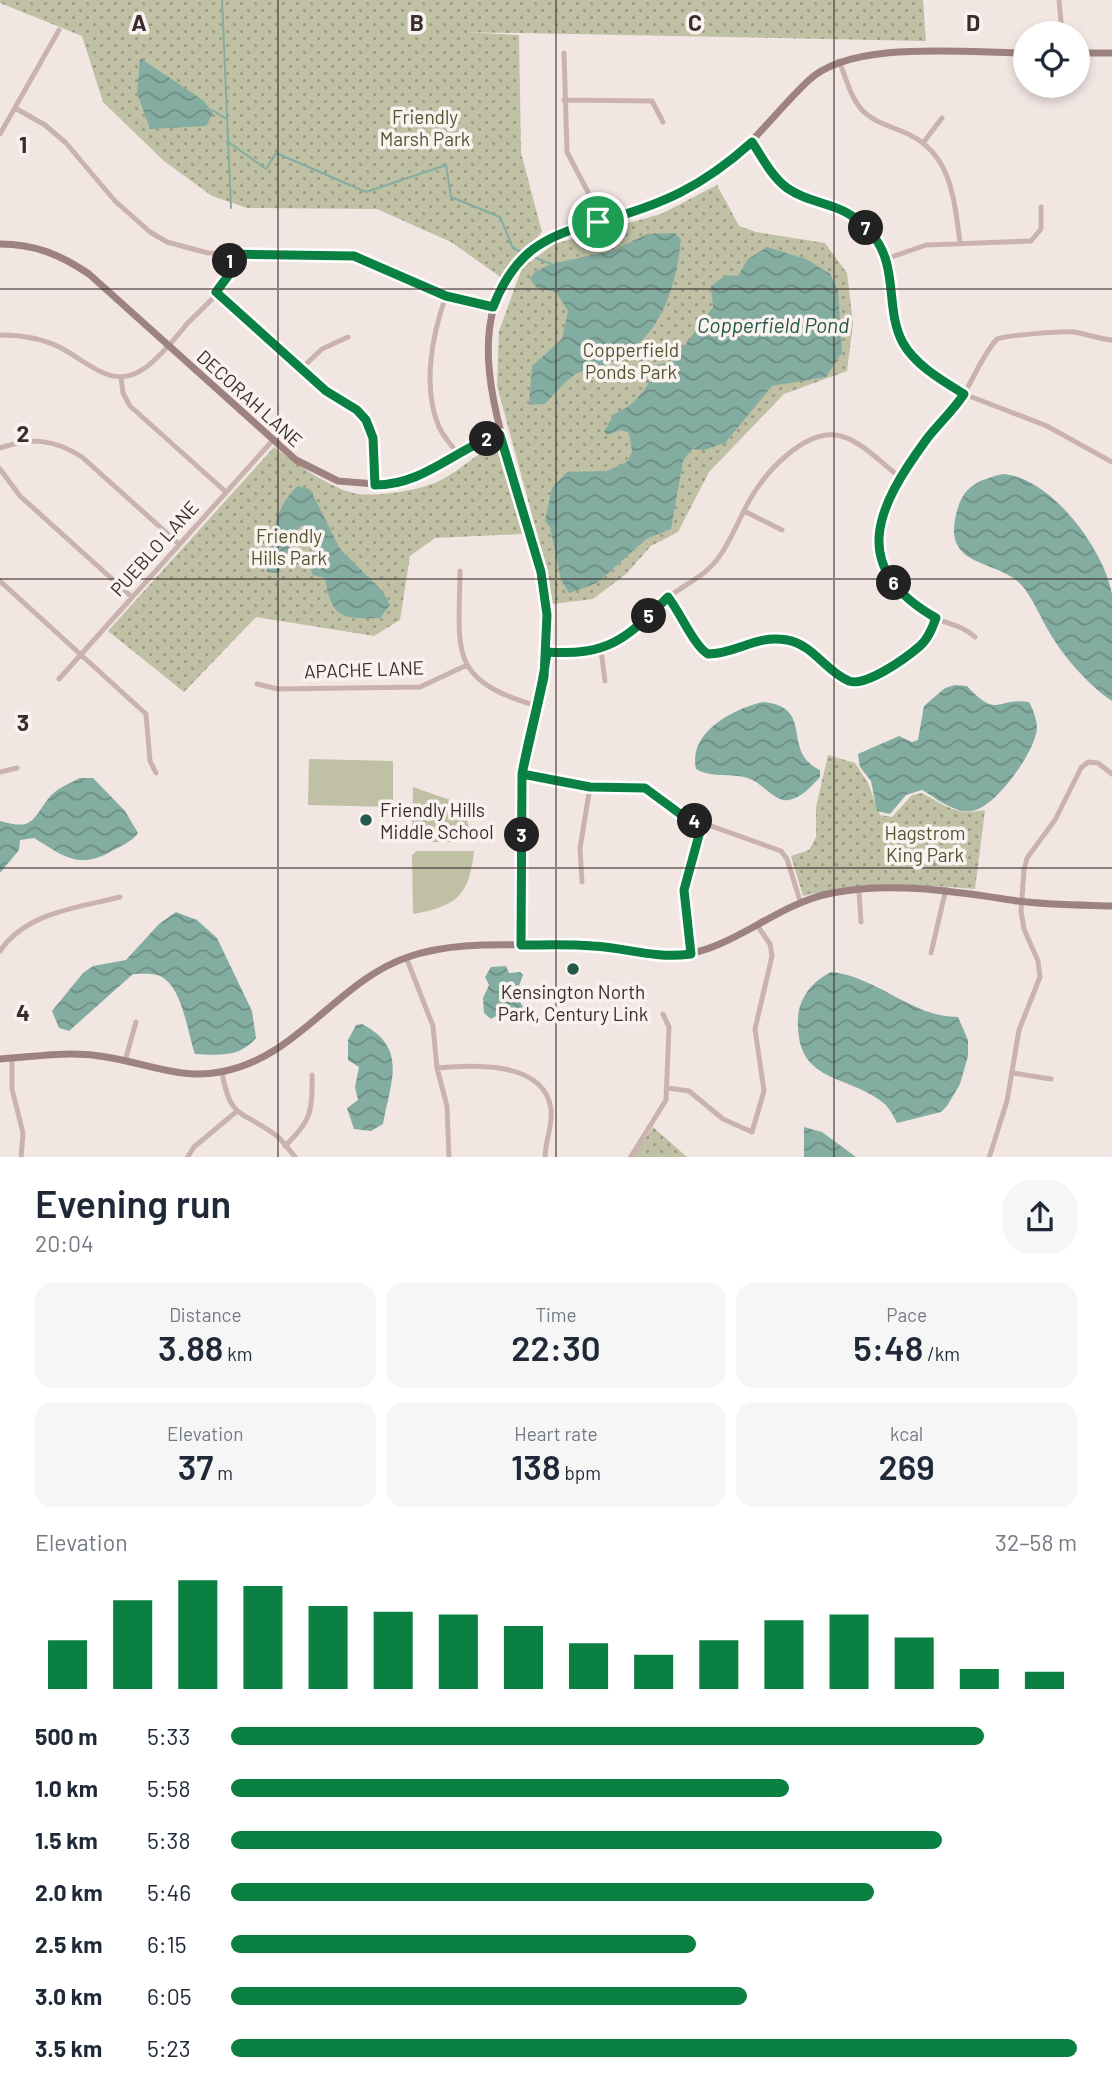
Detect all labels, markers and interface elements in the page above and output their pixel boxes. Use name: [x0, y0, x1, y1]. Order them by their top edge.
text: A: [131, 8, 147, 36]
text: B: [410, 8, 424, 36]
text: C: [688, 8, 702, 36]
text: D: [966, 8, 980, 36]
map controls: [1013, 21, 1090, 98]
button: locate: [1013, 21, 1090, 98]
park label: Friendly Marsh Park: [380, 105, 470, 150]
text: 1: [19, 130, 27, 158]
pin: [568, 192, 628, 252]
icon: arrive: [579, 203, 617, 241]
pin: 7: [848, 210, 884, 246]
text: 7: [861, 216, 870, 239]
pin: 1: [212, 244, 247, 278]
text: 1: [226, 249, 233, 272]
water label: Copperfield Pond: [697, 312, 849, 337]
park label: Copperfield Ponds Park: [583, 338, 679, 383]
street label: DECORAH LANE: [193, 345, 307, 451]
text: 2: [17, 419, 29, 447]
pin: 2: [470, 422, 504, 457]
text: 2: [481, 427, 492, 450]
street label: PUEBLO LANE: [105, 496, 203, 600]
park label: Friendly Hills Park: [251, 524, 327, 569]
pin: 6: [876, 566, 912, 600]
text: 6: [888, 571, 899, 594]
pin: 5: [632, 598, 666, 634]
text: 5: [643, 604, 654, 627]
street label: APACHE LANE: [304, 655, 424, 683]
text: 3: [17, 708, 29, 736]
place label: Friendly Hills Middle School: [380, 798, 494, 843]
pin: 4: [678, 804, 712, 838]
text: 4: [689, 809, 700, 832]
marker: Friendly Hills Middle School: [358, 812, 374, 828]
pin: 3: [504, 818, 540, 852]
park label: Hagstrom King Park: [884, 821, 966, 866]
text: 3: [516, 823, 527, 846]
marker: Kensington North Park, Century Link: [565, 961, 581, 977]
place label: Kensington North Park, Century Link: [498, 980, 648, 1025]
text: 4: [16, 998, 30, 1026]
text: Evening run: [35, 1180, 231, 1226]
button: share: [1003, 1180, 1077, 1254]
text: 20:04: [35, 1229, 94, 1257]
text: Distance: [169, 1303, 242, 1326]
text: Time: [535, 1303, 577, 1326]
text: Pace: [886, 1303, 927, 1326]
text: 3.88: [158, 1326, 224, 1368]
text: 22:30: [511, 1326, 601, 1368]
text: 5:48: [853, 1326, 923, 1368]
text: km: [224, 1342, 253, 1365]
text: /km: [923, 1342, 960, 1365]
text: Elevation: [167, 1422, 244, 1445]
text: Heart rate: [514, 1422, 598, 1445]
text: kcal: [890, 1422, 923, 1445]
text: 37: [178, 1445, 213, 1487]
text: 138: [511, 1445, 561, 1487]
text: 269: [879, 1445, 935, 1487]
text: m: [213, 1461, 233, 1484]
text: bpm: [561, 1461, 601, 1484]
text: Elevation: [35, 1528, 128, 1556]
text: 32–58 m: [995, 1528, 1077, 1556]
text: 500 m: [35, 1722, 97, 1750]
text: 5:33: [147, 1722, 190, 1750]
text: 1.0 km: [35, 1774, 98, 1802]
text: 5:58: [147, 1774, 190, 1802]
text: 1.5 km: [35, 1826, 98, 1854]
text: 5:38: [147, 1826, 190, 1854]
text: 2.0 km: [35, 1878, 103, 1906]
text: 5:46: [147, 1878, 191, 1906]
text: 2.5 km: [35, 1930, 103, 1958]
text: 6:15: [147, 1930, 187, 1958]
text: 3.0 km: [35, 1982, 102, 2010]
text: 6:05: [147, 1982, 191, 2010]
text: 3.5 km: [35, 2034, 102, 2062]
text: 5:23: [147, 2034, 191, 2062]

